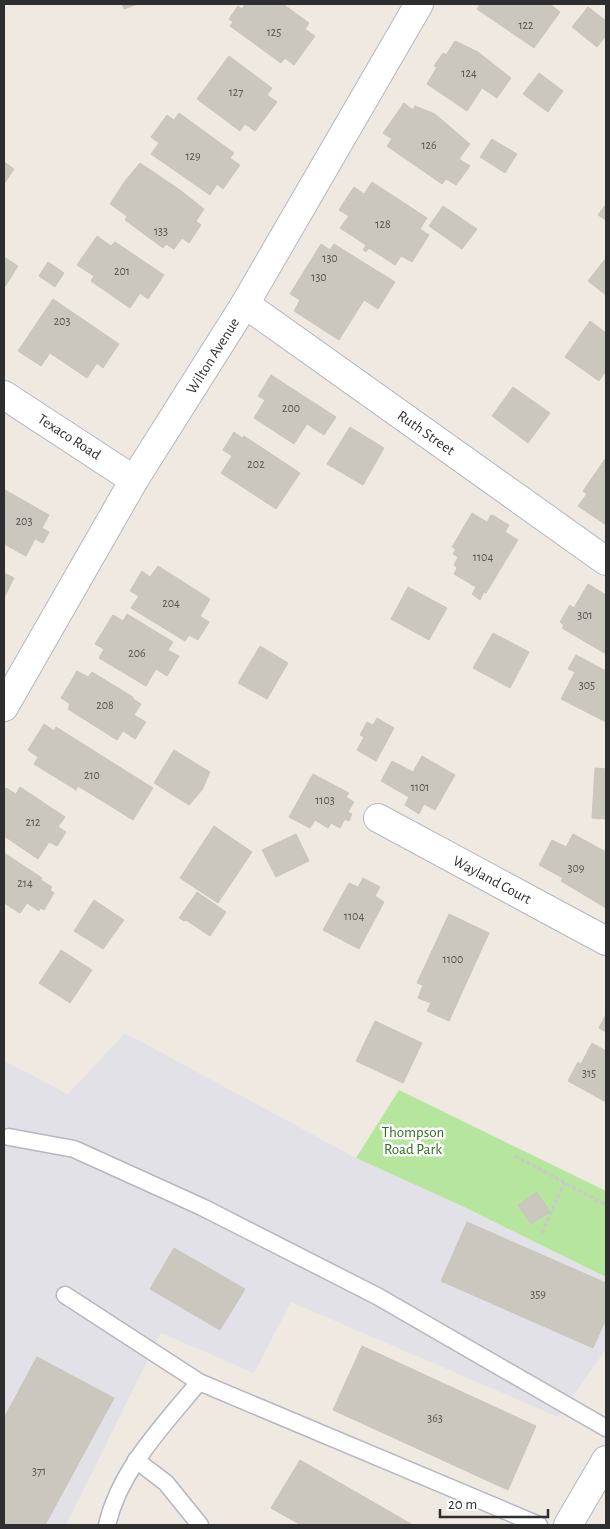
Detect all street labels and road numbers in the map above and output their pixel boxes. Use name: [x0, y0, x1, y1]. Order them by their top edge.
street label: Wilton Avenue: [184, 315, 242, 397]
street label: Ruth Street: [395, 408, 458, 458]
street label: Texaco Road: [35, 411, 103, 463]
street label: Wayland Court: [450, 853, 534, 907]

